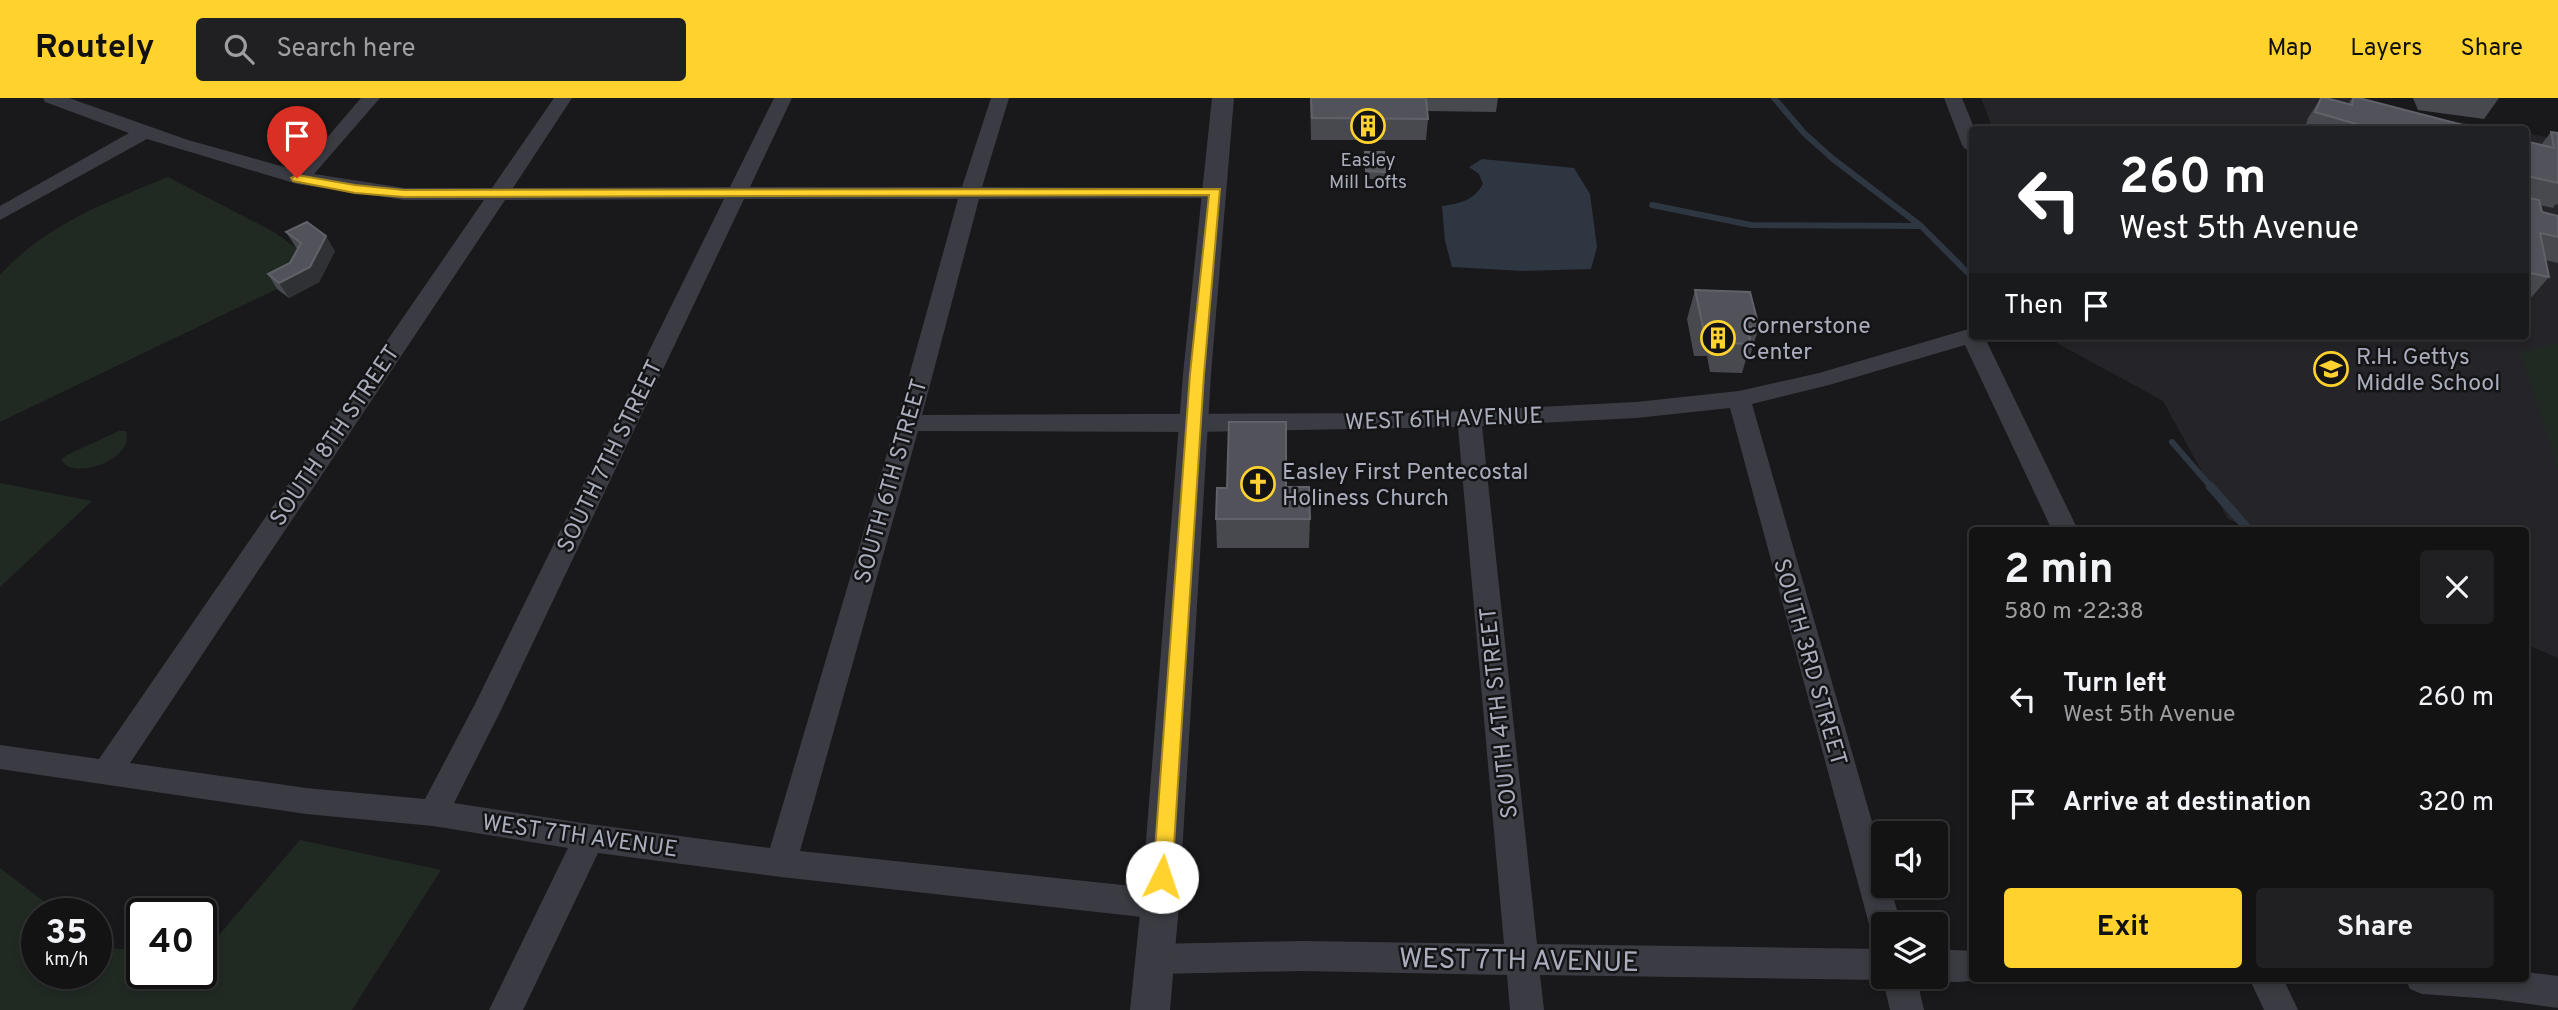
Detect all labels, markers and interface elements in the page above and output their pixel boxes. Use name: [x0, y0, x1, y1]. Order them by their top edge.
search box: [196, 18, 686, 81]
text: Routely: [35, 28, 154, 70]
icon: search: [220, 30, 258, 68]
text: Search here: [276, 33, 415, 66]
text: Map: [2267, 34, 2312, 64]
text: Layers: [2350, 34, 2422, 64]
text: Share: [2460, 34, 2523, 64]
pin: [267, 106, 327, 178]
building icon: Easley Mill Lofts: [1349, 107, 1387, 145]
icon: arrive: [278, 117, 316, 155]
place label: Easley Mill Lofts: [1329, 149, 1407, 195]
text: 260 m: [2119, 149, 2266, 211]
icon: left: [2004, 154, 2095, 245]
text: West 5th Avenue: [2119, 210, 2359, 250]
icon: arrive: [2077, 287, 2115, 325]
text: Then: [2004, 290, 2063, 323]
place label: Cornerstone Center: [1742, 313, 1871, 368]
building icon: Cornerstone Center: [1699, 319, 1737, 357]
street label: SOUTH 8TH STREET: [265, 340, 407, 532]
place label: R.H. Gettys Middle School: [2356, 344, 2500, 399]
school or university icon: R.H. Gettys Middle School: [2312, 350, 2350, 388]
street label: SOUTH 7TH STREET: [552, 356, 670, 558]
street label: SOUTH 6TH STREET: [849, 376, 935, 587]
street label: WEST 6TH AVENUE: [1345, 403, 1544, 438]
place label: Easley First Pentecostal Holiness Church: [1282, 459, 1529, 514]
church icon: Easley First Pentecostal Holiness Church: [1239, 465, 1277, 503]
text: 2 min: [2004, 545, 2114, 598]
button: close: [2420, 550, 2494, 624]
street label: SOUTH 3RD STREET: [1765, 556, 1852, 770]
text: 580 m · 22:38: [2004, 598, 2144, 627]
street label: SOUTH 4TH STREET: [1475, 606, 1526, 820]
text: Turn left: [2063, 668, 2167, 701]
icon: left: [2004, 680, 2042, 718]
text: 260 m: [2418, 682, 2494, 715]
text: West 5th Avenue: [2063, 701, 2236, 730]
icon: arrive: [2004, 785, 2042, 823]
text: Arrive at destination: [2063, 787, 2311, 820]
text: 320 m: [2418, 787, 2494, 820]
street label: WEST 7TH AVENUE: [480, 809, 679, 866]
map controls: [1871, 821, 1948, 989]
button: sound: [1871, 821, 1948, 898]
position arrow: [1125, 840, 1199, 914]
button: Exit: [2004, 888, 2242, 968]
button: Share: [2256, 888, 2494, 968]
speed limit sign: 40: [126, 898, 217, 989]
text: 35: [45, 912, 88, 956]
button: layers: [1871, 912, 1948, 989]
street label: WEST 7TH AVENUE: [1399, 942, 1639, 982]
text: km/h: [45, 949, 88, 972]

